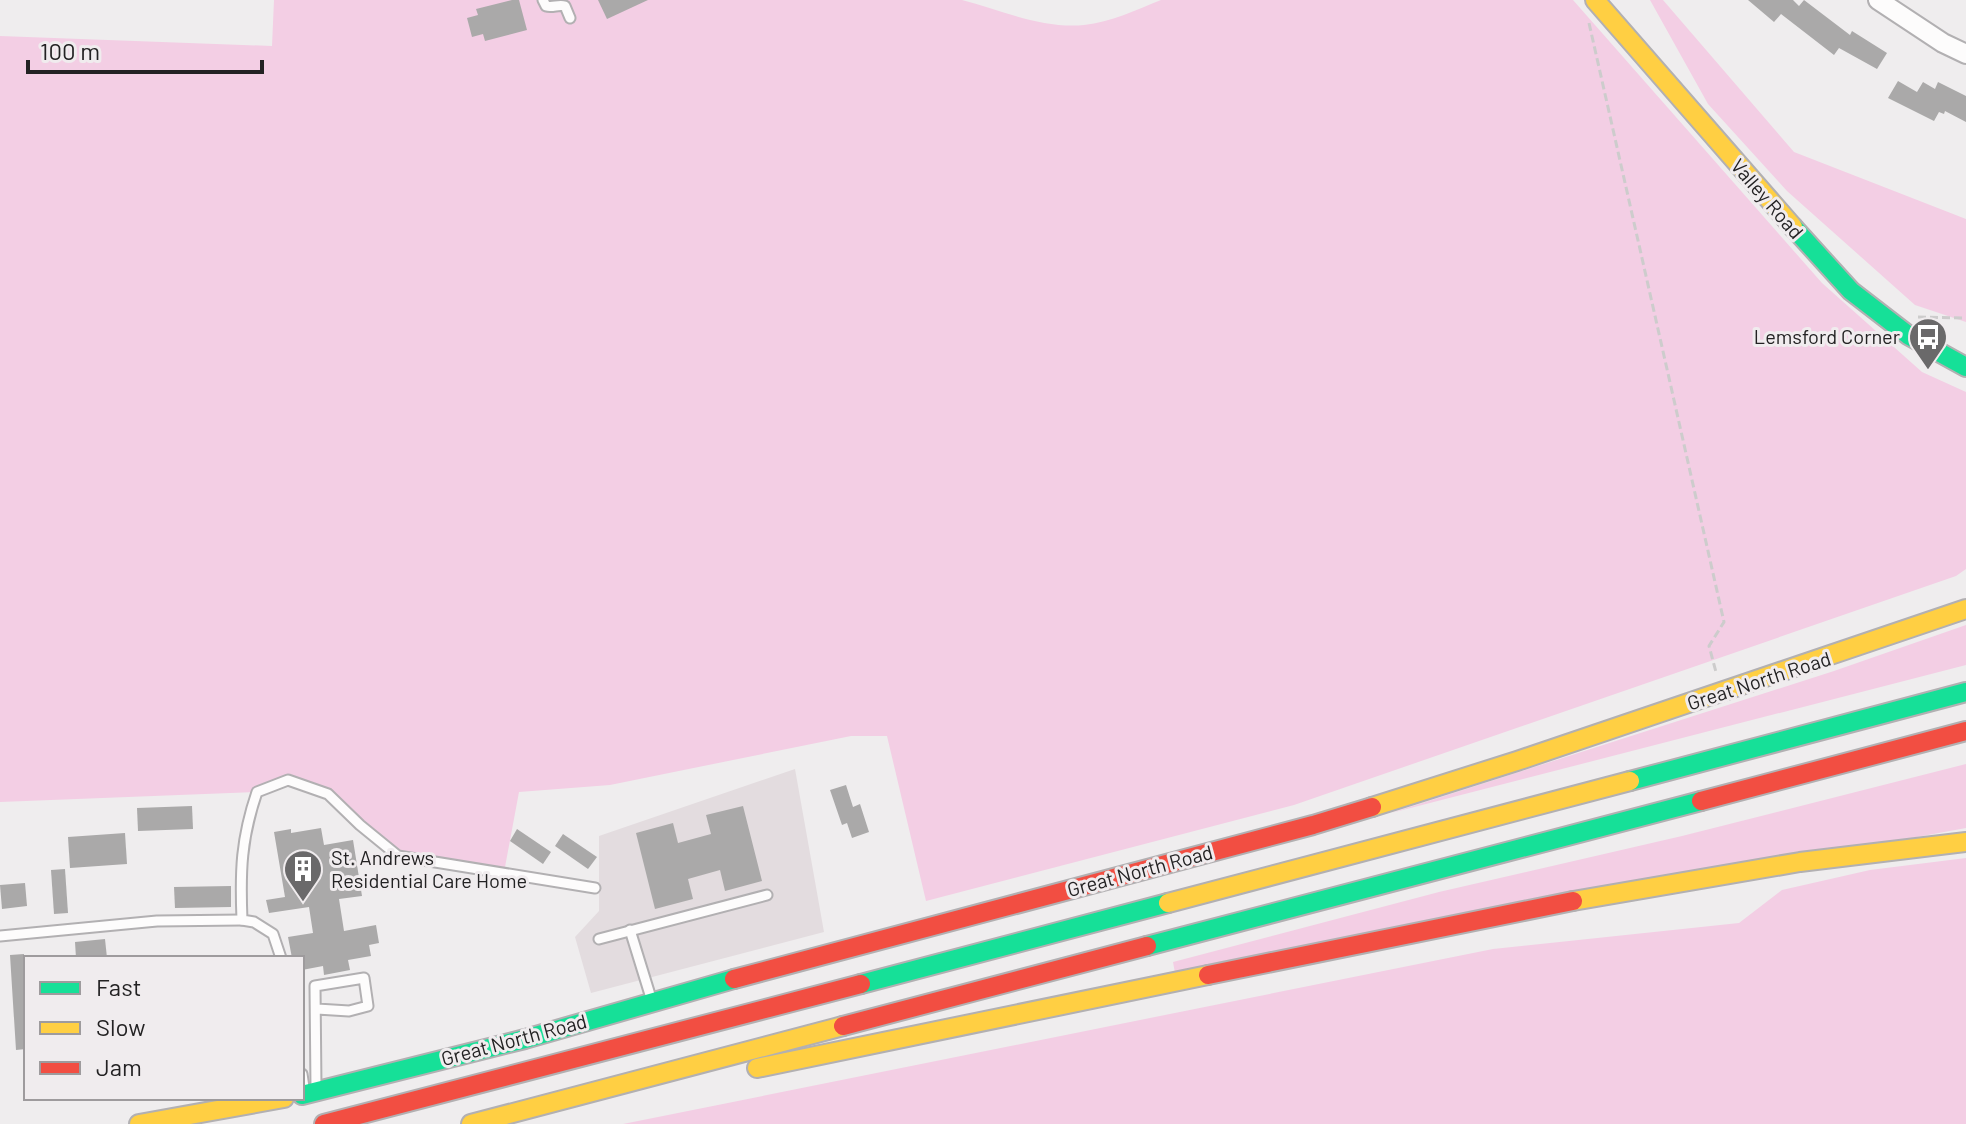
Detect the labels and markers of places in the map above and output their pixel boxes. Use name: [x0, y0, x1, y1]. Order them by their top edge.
bus stop icon: Lemsford Corner: [1907, 316, 1949, 371]
place label: Lemsford Corner: [1754, 324, 1900, 348]
place label: St. Andrews Residential Care Home: [331, 845, 527, 892]
building icon: St. Andrews Residential Care Home: [282, 848, 324, 903]

